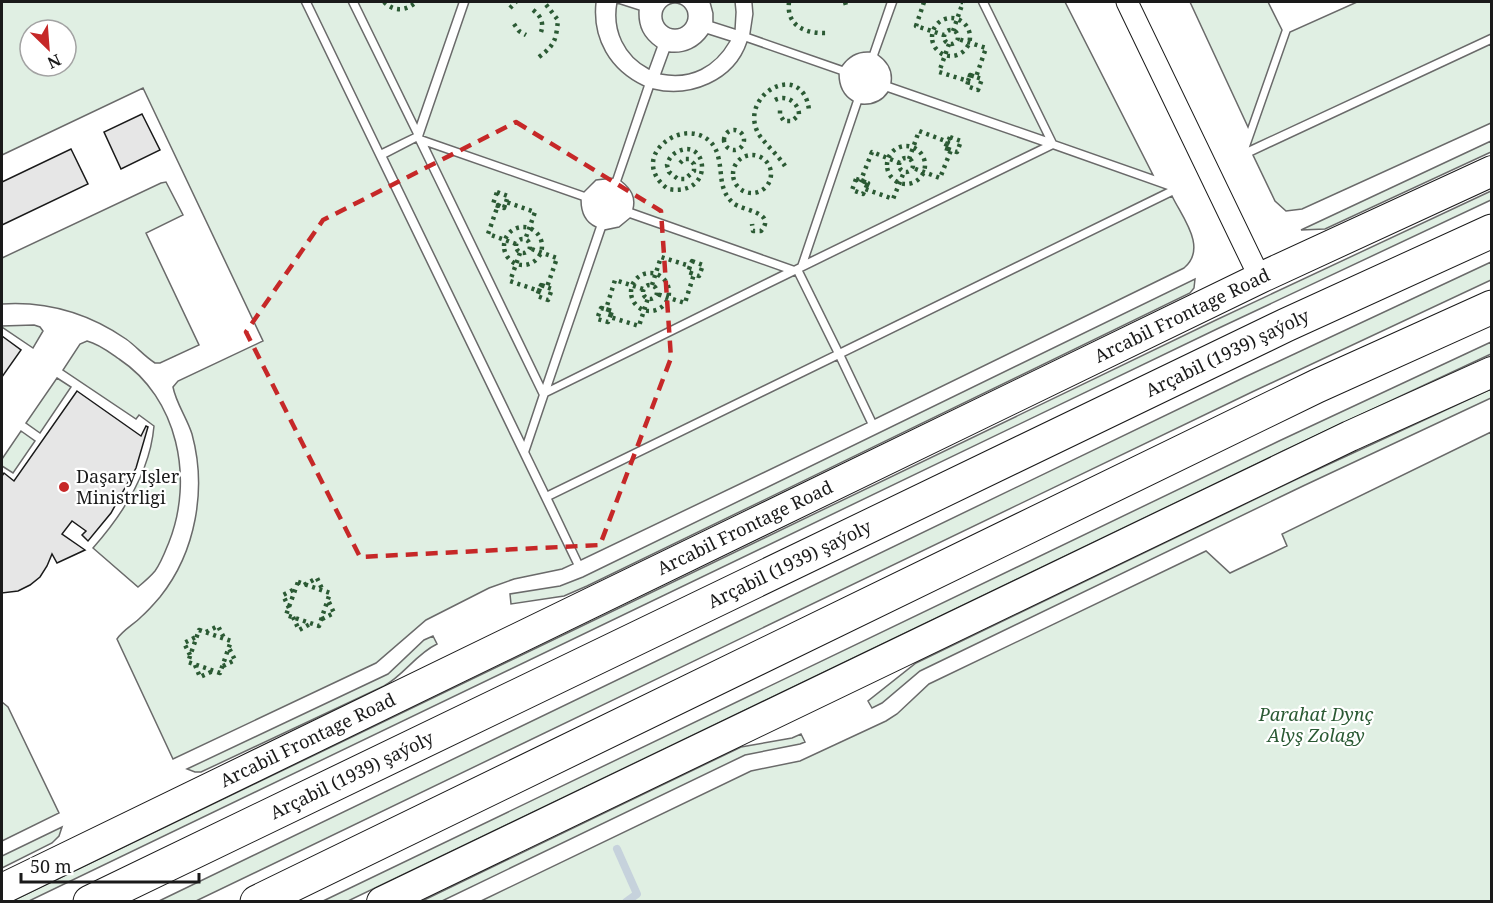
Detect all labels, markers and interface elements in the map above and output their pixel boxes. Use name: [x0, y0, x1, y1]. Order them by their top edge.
north arrow: [18, 18, 78, 78]
text: N: [44, 49, 65, 74]
street label: Arcabil Frontage Road: [1090, 262, 1273, 368]
street label: Arçabil (1939) şaýoly: [1141, 303, 1314, 402]
place label: Daşary Işler Ministrligi: [76, 464, 180, 509]
street label: Arcabil Frontage Road: [653, 474, 836, 580]
marker: Daşary Işler Ministrligi: [57, 480, 71, 494]
street label: Arçabil (1939) şaýoly: [704, 513, 876, 613]
street label: Arcabil Frontage Road: [216, 687, 399, 792]
park label: Parahat Dynç Alyş Zolagy: [1258, 702, 1374, 747]
street label: Arçabil (1939) şaýoly: [266, 725, 438, 824]
scale bar: [21, 846, 200, 884]
text: 50 m: [30, 854, 72, 878]

